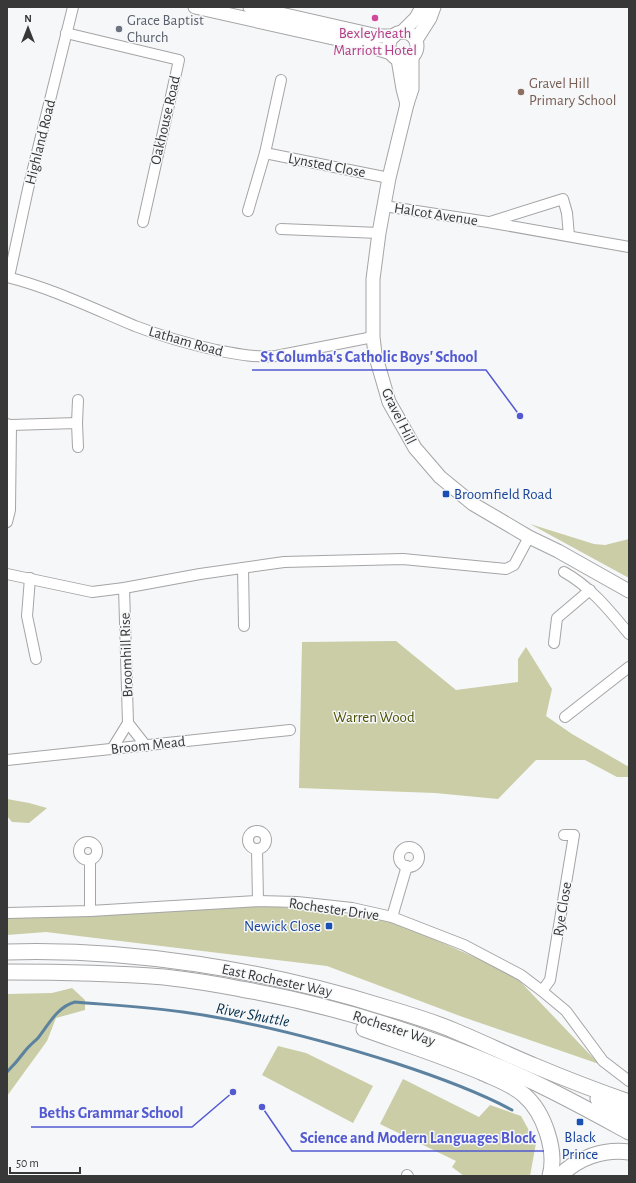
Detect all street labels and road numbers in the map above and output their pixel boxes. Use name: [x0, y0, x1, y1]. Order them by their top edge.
street label: Oakhouse Road: [148, 74, 183, 166]
street label: Highland Road: [23, 98, 58, 186]
street label: Lynsted Close: [287, 151, 367, 180]
street label: Halcot Avenue: [393, 200, 479, 229]
street label: Latham Road: [147, 324, 225, 359]
street label: Gravel Hill: [379, 386, 419, 447]
street label: Broomhill Rise: [118, 612, 135, 698]
street label: Broom Mead: [110, 734, 186, 757]
street label: Rye Close: [551, 881, 574, 937]
street label: Rochester Drive: [288, 896, 380, 923]
street label: East Rochester Way: [220, 961, 334, 1000]
street label: Rochester Way: [351, 1008, 437, 1049]

